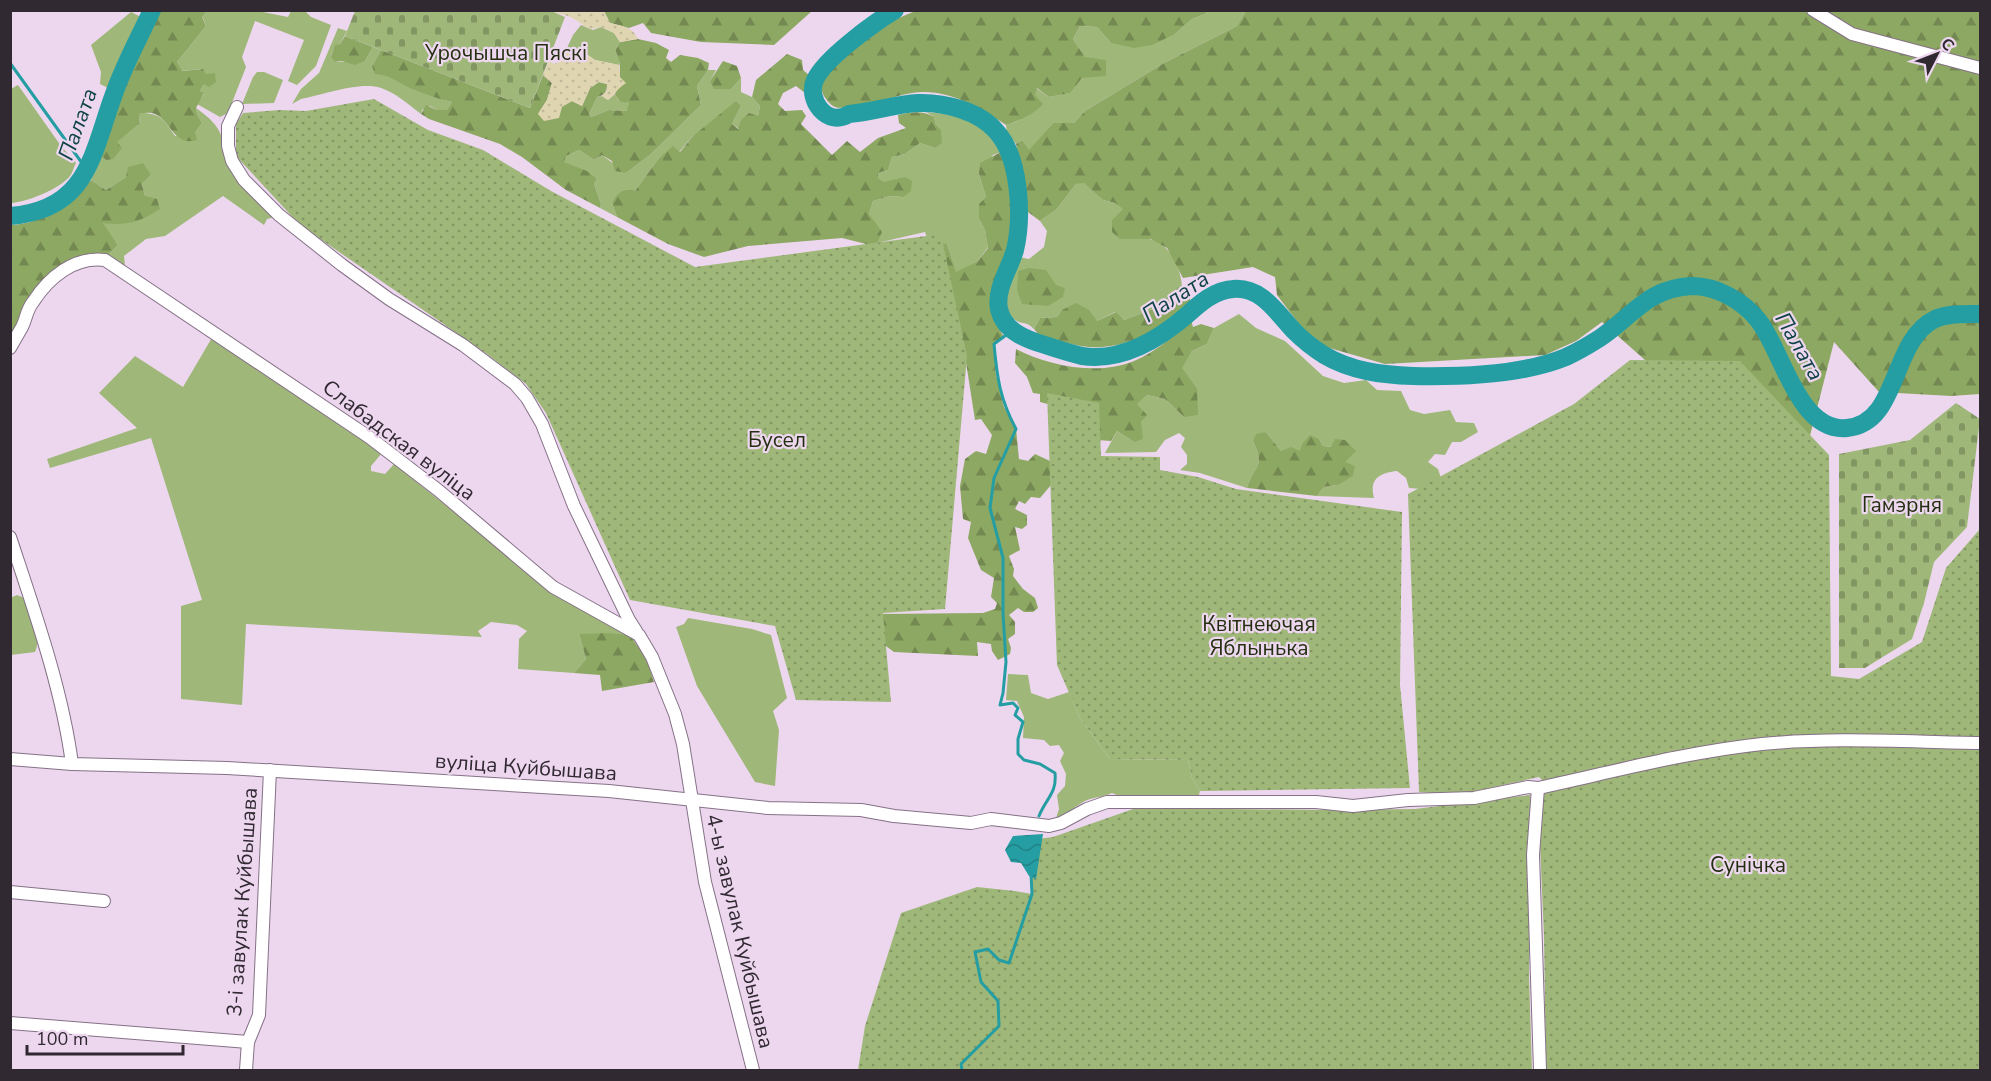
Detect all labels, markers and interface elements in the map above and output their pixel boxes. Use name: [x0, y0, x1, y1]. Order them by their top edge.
north arrow: [1907, 24, 1967, 84]
text: С: [1936, 33, 1959, 56]
park label: Урочышча Пяскі: [424, 39, 587, 67]
water label: Палата: [51, 84, 105, 165]
water label: Палата: [1136, 264, 1215, 330]
water label: Палата: [1767, 307, 1831, 386]
street label: Слабадская вуліца: [317, 373, 481, 507]
park label: Бусел: [748, 426, 806, 454]
park label: Гамэрня: [1862, 491, 1942, 519]
park label: Квітнеючая Яблынька: [1202, 610, 1316, 662]
street label: вуліца Куйбышава: [434, 747, 618, 787]
street label: 3-і завулак Куйбышава: [220, 786, 264, 1018]
street label: 4-ы завулак Куйбышава: [699, 811, 781, 1051]
park label: Сунічка: [1710, 851, 1786, 879]
scale bar: [27, 1018, 183, 1056]
text: 100 m: [36, 1027, 88, 1051]

